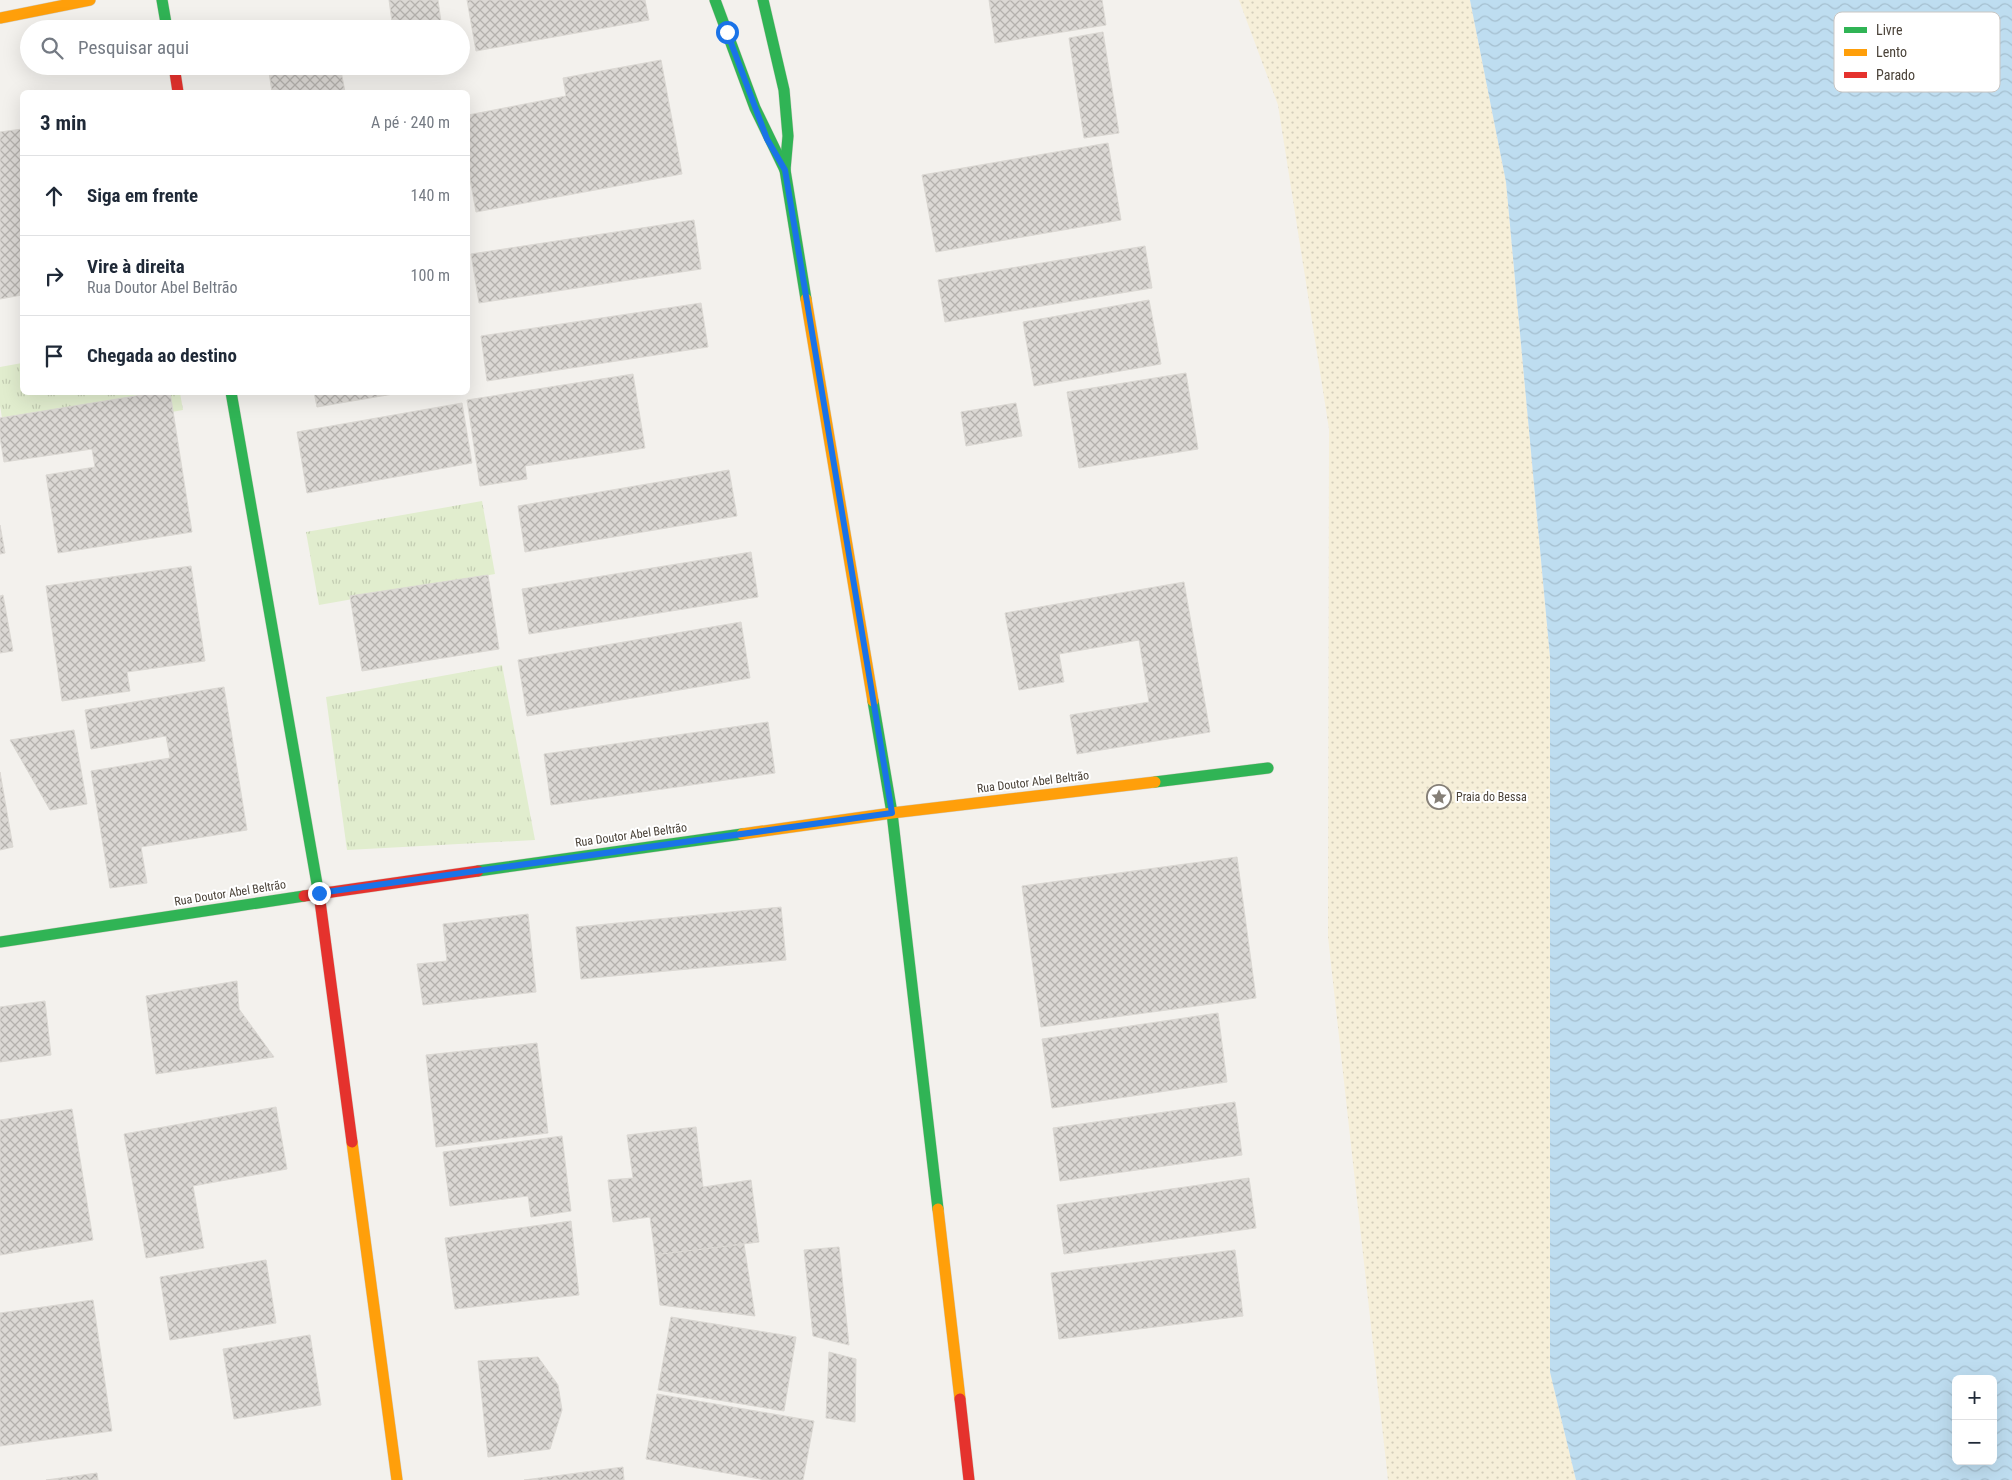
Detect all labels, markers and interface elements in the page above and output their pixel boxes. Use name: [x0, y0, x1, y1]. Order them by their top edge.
legend: [1834, 12, 2000, 92]
search box: [20, 20, 470, 75]
route start: [716, 21, 739, 44]
text: Livre: [1876, 22, 1903, 38]
icon: search: [38, 34, 66, 62]
text: Pesquisar aqui: [78, 36, 189, 59]
text: Lento: [1876, 44, 1907, 60]
text: Parado: [1876, 67, 1915, 83]
text: 3 min: [40, 111, 87, 135]
text: A pé · 240 m: [371, 113, 450, 132]
icon: ahead: [40, 182, 68, 210]
text: Siga em frente: [87, 184, 198, 207]
text: 140 m: [411, 186, 450, 205]
text: Vire à direita: [87, 255, 185, 278]
icon: right: [40, 262, 68, 290]
text: 100 m: [411, 266, 450, 285]
text: Rua Doutor Abel Beltrão: [87, 278, 237, 297]
icon: arrive: [40, 342, 68, 370]
text: Chegada ao destino: [87, 344, 237, 367]
street label: Rua Doutor Abel Beltrão: [976, 768, 1090, 796]
place icon: Praia do Bessa: [1426, 784, 1452, 810]
place label: Praia do Bessa: [1456, 790, 1527, 804]
street label: Rua Doutor Abel Beltrão: [574, 820, 688, 850]
street label: Rua Doutor Abel Beltrão: [173, 877, 287, 909]
route end: [308, 882, 331, 905]
map controls: [1952, 1375, 1997, 1465]
button: +: [1952, 1375, 1997, 1420]
button: −: [1952, 1420, 1997, 1465]

